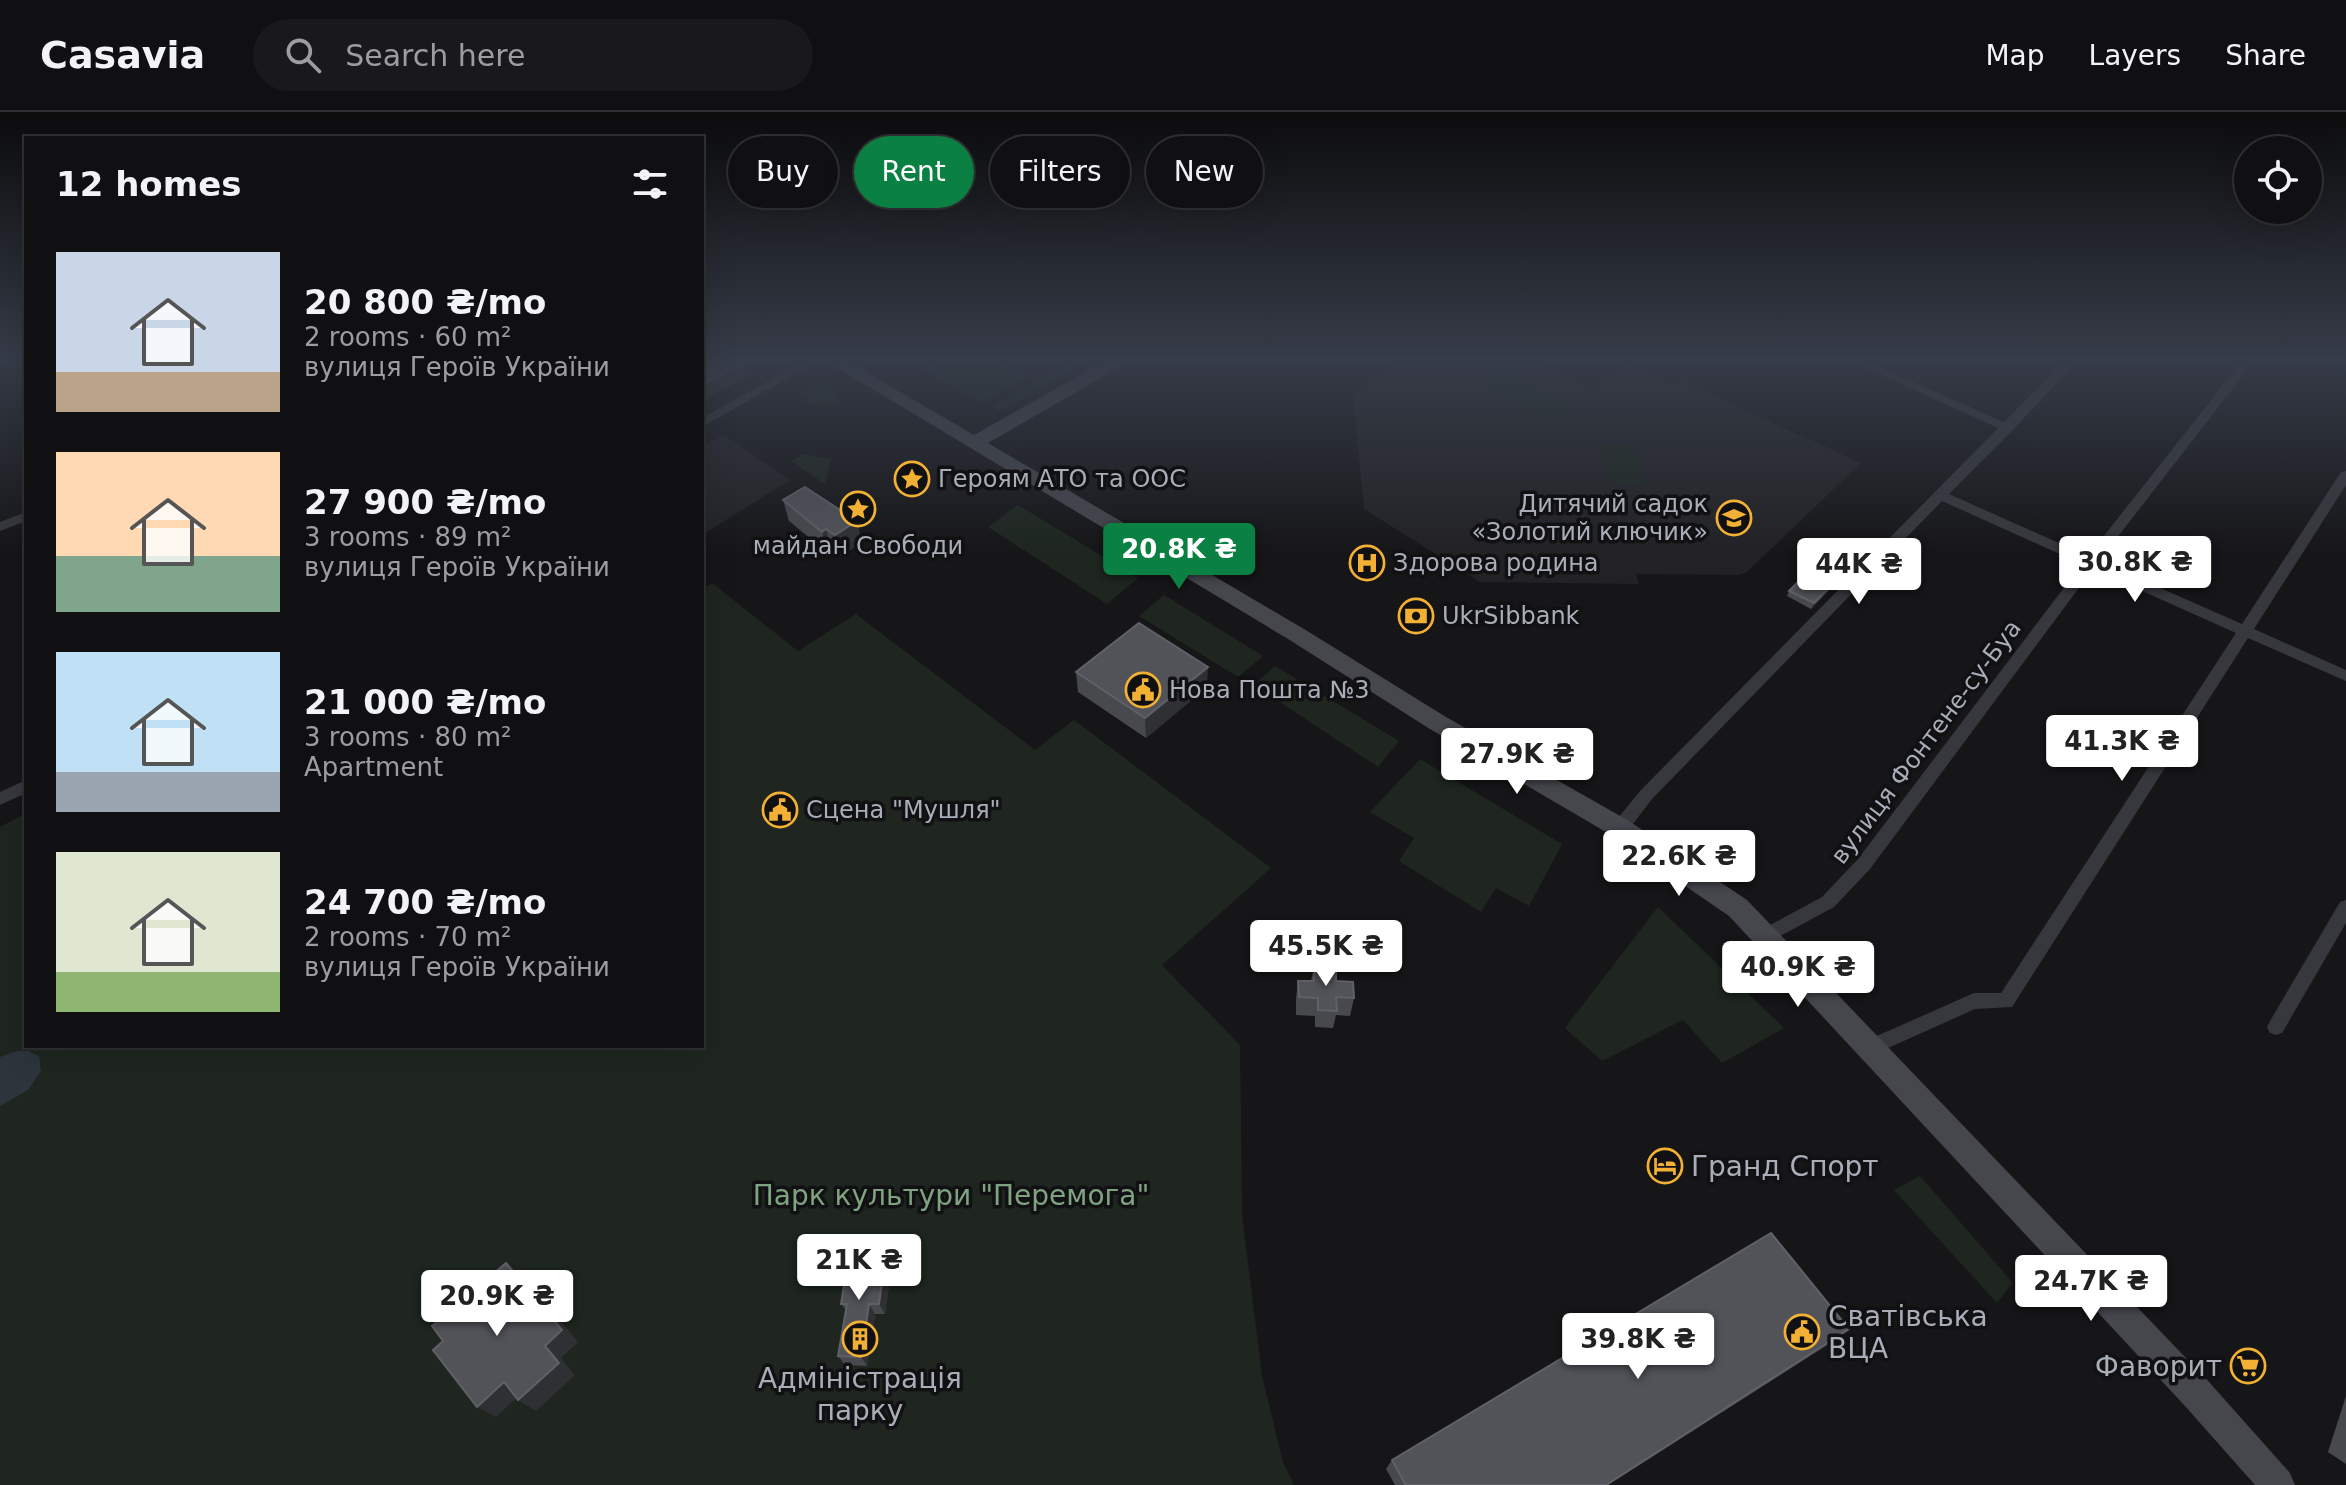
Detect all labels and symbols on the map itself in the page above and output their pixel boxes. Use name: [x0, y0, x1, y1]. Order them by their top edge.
place icon: Героям АТО та ООС: [893, 460, 931, 498]
place label: Героям АТО та ООС: [938, 465, 1186, 493]
place icon: майдан Свободи: [839, 490, 877, 528]
place label: Дитячий садок «Золотий ключик»: [1471, 490, 1708, 546]
school or university icon: Дитячий садок «Золотий ключик»: [1715, 499, 1753, 537]
pin: 20.8K ₴: [1105, 523, 1253, 591]
place label: майдан Свободи: [753, 532, 963, 560]
pin: 30.8K ₴: [2061, 536, 2209, 604]
pin: 44K ₴: [1803, 538, 1915, 606]
hospital icon: Здорова родина: [1348, 544, 1386, 582]
place label: Здорова родина: [1393, 549, 1599, 577]
bank icon: UkrSibbank: [1397, 597, 1435, 635]
place label: UkrSibbank: [1442, 602, 1580, 630]
street label: вулиця Фонтене-су-Буа: [1825, 615, 2027, 869]
public building icon: Нова Пошта №3: [1124, 671, 1162, 709]
place label: Нова Пошта №3: [1169, 676, 1369, 704]
pin: 41.3K ₴: [2048, 715, 2196, 783]
pin: 27.9K ₴: [1443, 728, 1591, 796]
public building icon: Сцена "Мушля": [761, 791, 799, 829]
place label: Сцена "Мушля": [806, 796, 1001, 824]
pin: 22.6K ₴: [1605, 830, 1753, 898]
pin: 45.5K ₴: [1252, 920, 1400, 988]
pin: 40.9K ₴: [1724, 941, 1872, 1009]
hotel icon: Гранд Спорт: [1646, 1147, 1684, 1185]
place label: Гранд Спорт: [1691, 1150, 1879, 1183]
park label: Парк культури "Перемога": [753, 1179, 1149, 1212]
pin: 21K ₴: [803, 1234, 915, 1302]
pin: 24.7K ₴: [2017, 1255, 2165, 1323]
pin: 20.9K ₴: [423, 1270, 571, 1338]
place label: Сватівська ВЦА: [1828, 1300, 1988, 1365]
pin: 39.8K ₴: [1564, 1313, 1712, 1381]
public building icon: Сватівська ВЦА: [1783, 1313, 1821, 1351]
building icon: Адміністрація парку: [841, 1320, 879, 1358]
supermarket icon: Фаворит: [2229, 1347, 2267, 1385]
place label: Фаворит: [2095, 1350, 2222, 1383]
place label: Адміністрація парку: [758, 1362, 962, 1427]

